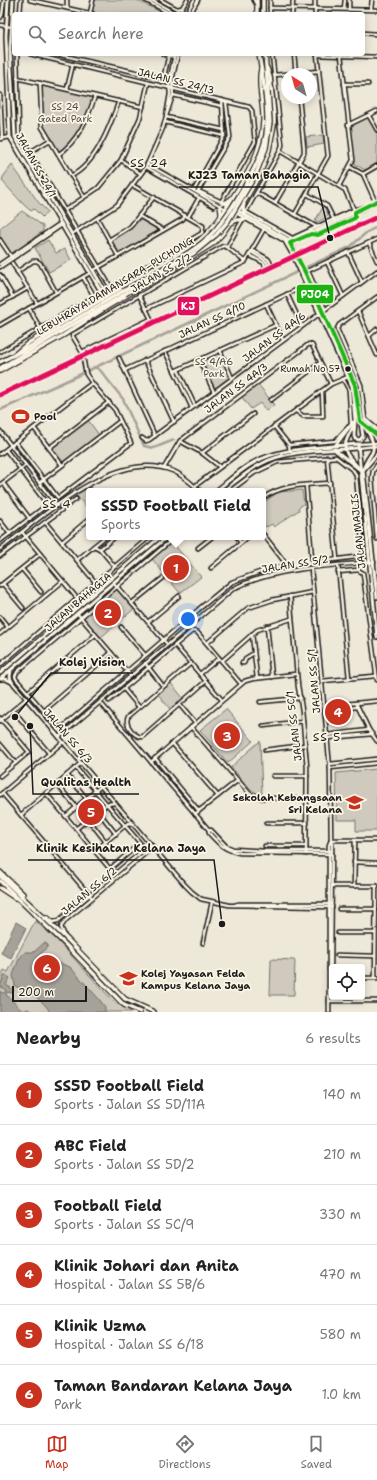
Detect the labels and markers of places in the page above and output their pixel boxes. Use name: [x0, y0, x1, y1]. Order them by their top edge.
callout: KJ23 Taman Bahagia: [179, 164, 318, 187]
place label: Rumah No 57: [280, 363, 340, 375]
marker: Rumah No 57: [343, 364, 353, 374]
sports icon: Pool: [11, 406, 31, 426]
place label: Pool: [34, 410, 57, 423]
pin: 1: [163, 553, 189, 583]
pin: 2: [95, 598, 121, 628]
callout: Kolej Vision: [51, 650, 133, 673]
pin: 4: [325, 697, 351, 727]
pin: 3: [214, 721, 240, 751]
callout: Qualitas Health: [33, 771, 139, 794]
place label: Sekolah Kebangsaan Sri Kelana: [233, 791, 342, 816]
school or university icon: Sekolah Kebangsaan Sri Kelana: [345, 793, 365, 813]
pin: 5: [78, 797, 104, 827]
callout: Klinik Kesihatan Kelana Jaya: [28, 837, 214, 860]
pin: 6: [34, 953, 60, 983]
place label: Kolej Yayasan Felda Kampus Kelana Jaya: [141, 967, 251, 992]
school or university icon: Kolej Yayasan Felda Kampus Kelana Jaya: [118, 969, 138, 989]

